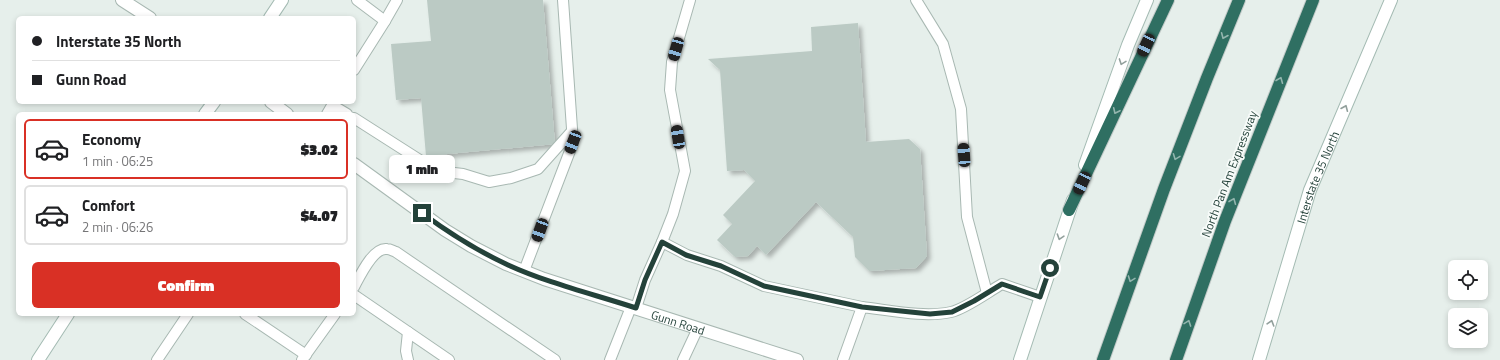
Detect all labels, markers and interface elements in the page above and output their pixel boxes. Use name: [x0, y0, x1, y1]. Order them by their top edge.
text: Interstate 35 North: [56, 30, 182, 53]
car: [1135, 32, 1157, 58]
one-way arrow: [1221, 32, 1229, 39]
car: [667, 36, 685, 62]
one-way arrow: [1118, 58, 1127, 65]
text: Gunn Road: [56, 68, 126, 91]
one-way arrow: [1276, 76, 1284, 83]
one-way arrow: [1340, 104, 1348, 112]
one-way arrow: [1113, 107, 1121, 115]
street label: North Pan Am Expressway: [1196, 108, 1262, 240]
car: [670, 124, 686, 150]
text: Economy: [82, 128, 141, 151]
street label: Interstate 35 North: [1291, 128, 1344, 226]
car: [563, 129, 583, 155]
icon: car: [34, 131, 70, 167]
text: $3.02: [301, 138, 338, 161]
car: [957, 143, 971, 167]
text: 1 min · 06:25: [82, 151, 153, 171]
one-way arrow: [1173, 153, 1181, 160]
callout: 1 min: [389, 155, 455, 183]
text: 1 min: [406, 159, 438, 179]
car: [1071, 170, 1093, 196]
text: Comfort: [82, 194, 135, 217]
icon: car: [34, 197, 70, 233]
one-way arrow: [1228, 197, 1236, 204]
text: $4.07: [301, 204, 338, 227]
route end: [413, 204, 431, 222]
text: 2 min · 06:26: [82, 217, 153, 237]
car: [530, 217, 550, 243]
one-way arrow: [1056, 234, 1065, 241]
route start: [1041, 259, 1059, 277]
map controls: [1448, 260, 1488, 348]
button: locate: [1448, 260, 1488, 300]
button: Confirm: [32, 262, 340, 308]
one-way arrow: [1128, 275, 1136, 282]
street label: Gunn Road: [649, 304, 707, 339]
button: layers: [1448, 308, 1488, 348]
one-way arrow: [1266, 319, 1275, 326]
one-way arrow: [1184, 320, 1192, 327]

